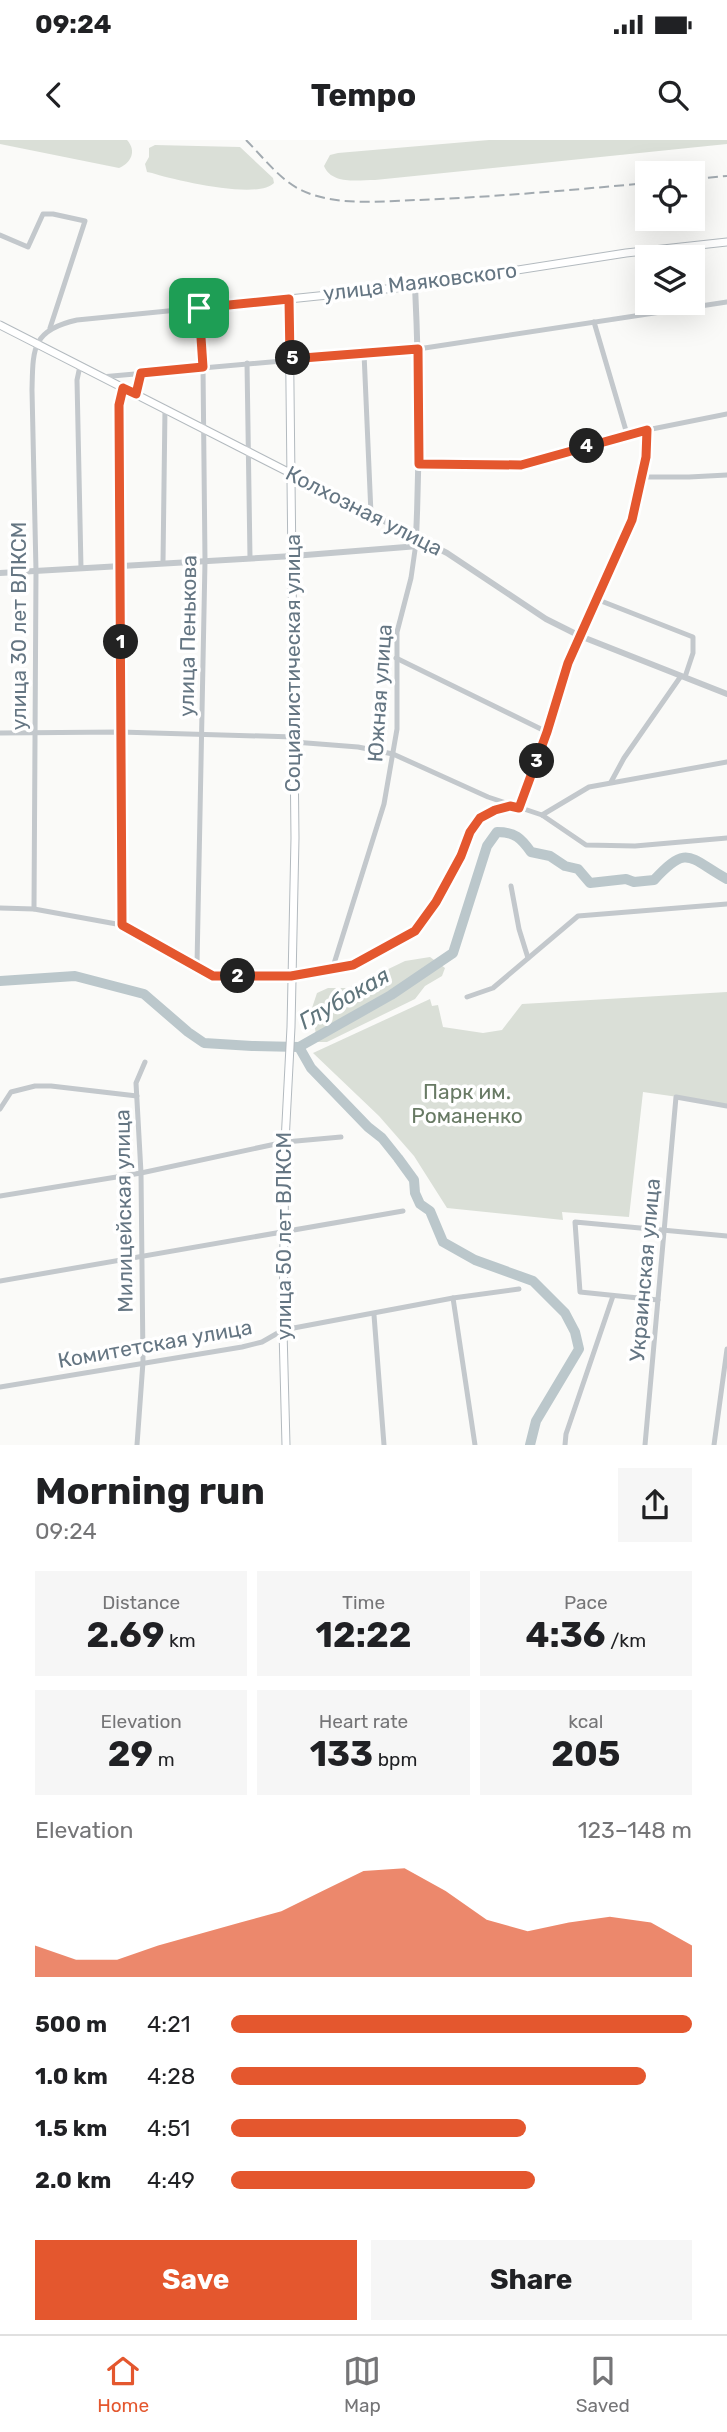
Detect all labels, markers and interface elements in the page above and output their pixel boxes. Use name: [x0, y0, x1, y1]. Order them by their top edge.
text: 09:24: [35, 9, 111, 40]
icon: back: [35, 76, 73, 114]
text: Tempo: [311, 76, 416, 114]
icon: search: [654, 76, 692, 114]
map controls: [635, 161, 705, 315]
button: locate: [635, 161, 705, 231]
button: layers: [635, 245, 705, 315]
street label: улица Маяковского: [322, 257, 518, 306]
pin: [169, 278, 229, 338]
icon: arrive: [180, 289, 218, 327]
pin: 5: [276, 340, 310, 375]
text: 5: [286, 346, 299, 369]
pin: 4: [570, 428, 604, 464]
text: 4: [580, 434, 593, 457]
street label: Колхозная улица: [282, 460, 447, 561]
street label: улица 30 лет ВЛКСМ: [6, 522, 31, 730]
street label: Социалистическая улица: [280, 534, 305, 792]
street label: улица Пенькова: [174, 555, 201, 717]
street label: Южная улица: [362, 623, 397, 763]
pin: 1: [104, 624, 138, 660]
text: 1: [116, 630, 125, 653]
pin: 3: [520, 744, 554, 778]
text: 3: [530, 749, 543, 772]
pin: 2: [220, 958, 256, 994]
water label: Глубокая: [294, 961, 394, 1035]
text: 2: [231, 964, 244, 987]
park label: Парк им. Романенко: [411, 1079, 523, 1128]
street label: Милицейская улица: [109, 1109, 138, 1313]
street label: улица 50 лет ВЛКСМ: [271, 1132, 296, 1340]
street label: Украинская улица: [624, 1177, 665, 1363]
street label: Комитетская улица: [56, 1314, 254, 1373]
text: Morning run: [35, 1468, 265, 1514]
button: share: [618, 1468, 692, 1542]
text: 09:24: [35, 1517, 97, 1545]
text: Distance: [102, 1591, 180, 1614]
text: Time: [342, 1591, 385, 1614]
text: Pace: [564, 1591, 608, 1614]
text: 2.69: [87, 1614, 164, 1656]
text: 12:22: [316, 1614, 411, 1656]
text: 4:36: [526, 1614, 606, 1656]
text: km: [164, 1629, 196, 1652]
text: /km: [606, 1629, 646, 1652]
text: Elevation: [100, 1710, 182, 1733]
text: Heart rate: [319, 1710, 408, 1733]
text: kcal: [568, 1710, 603, 1733]
text: 29: [108, 1733, 153, 1775]
text: 133: [310, 1733, 373, 1775]
text: 205: [551, 1733, 620, 1775]
text: m: [153, 1748, 175, 1771]
text: bpm: [373, 1748, 417, 1771]
text: Elevation: [35, 1816, 134, 1844]
text: 123–148 m: [578, 1816, 692, 1844]
text: 500 m: [35, 2010, 107, 2038]
text: 4:21: [147, 2010, 191, 2038]
text: 1.0 km: [35, 2062, 108, 2090]
text: 4:28: [147, 2062, 195, 2090]
text: 1.5 km: [35, 2114, 107, 2142]
text: 4:51: [147, 2114, 190, 2142]
text: 2.0 km: [35, 2166, 111, 2194]
text: 4:49: [147, 2166, 195, 2194]
button: Save: [35, 2240, 357, 2320]
button: Share: [371, 2240, 692, 2320]
tab: Home: [97, 2352, 149, 2417]
tab: Map: [343, 2352, 381, 2417]
tab: Saved: [576, 2352, 630, 2417]

